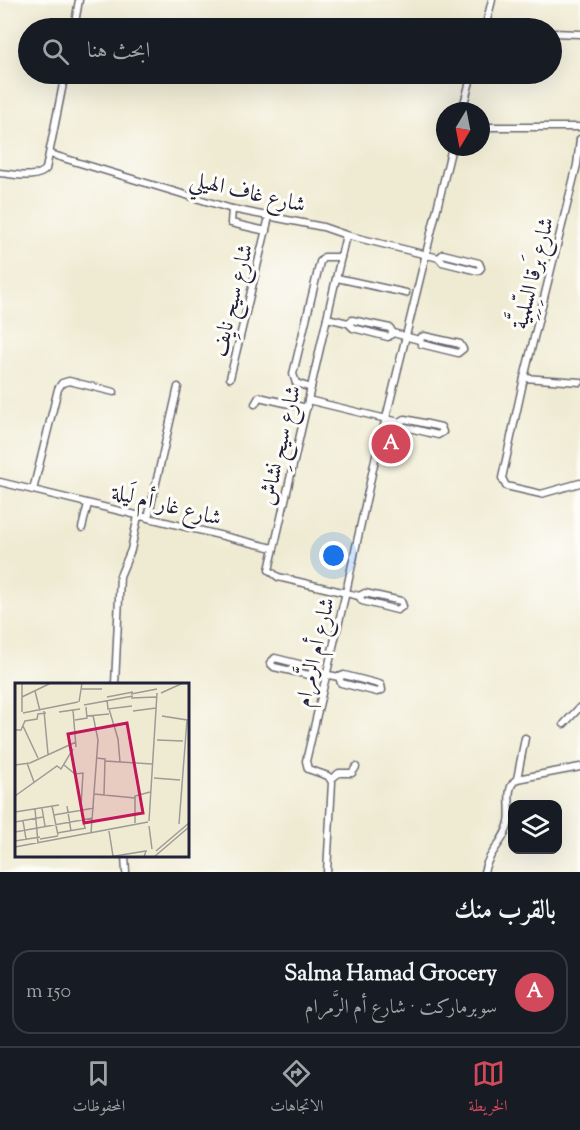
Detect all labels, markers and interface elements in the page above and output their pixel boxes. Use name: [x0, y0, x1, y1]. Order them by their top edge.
search box: [18, 18, 562, 84]
icon: search: [39, 35, 72, 68]
text: ابحث هنا: [87, 36, 150, 68]
north arrow: [436, 102, 490, 156]
street label: شارع غاف الهيلي: [186, 165, 308, 226]
street label: شارع بَرقا السِّلِمِيَّة: [501, 213, 564, 333]
street label: شارع سيح نايِف: [204, 241, 264, 361]
street label: شارع سيح نِشاش: [253, 383, 312, 509]
pin: A: [372, 422, 410, 466]
street label: شارع غار أم لَيلة: [107, 476, 225, 537]
your location: [319, 541, 348, 570]
street label: شارع أم الرَّمرام: [284, 594, 346, 711]
inset map: [15, 683, 189, 857]
map controls: [508, 800, 562, 854]
button: layers: [508, 800, 562, 854]
text: بالقرب منك: [454, 893, 556, 930]
text: Salma Hamad Grocery: [284, 959, 497, 991]
text: 150 m: [26, 978, 71, 1007]
text: A: [526, 978, 543, 1007]
text: سوبرماركت · شارع أم الرَّمرام: [305, 994, 497, 1023]
tab: المحفوظات: [73, 1057, 125, 1121]
tab: الاتجاهات: [270, 1057, 324, 1121]
tab: الخريطة: [469, 1057, 508, 1121]

